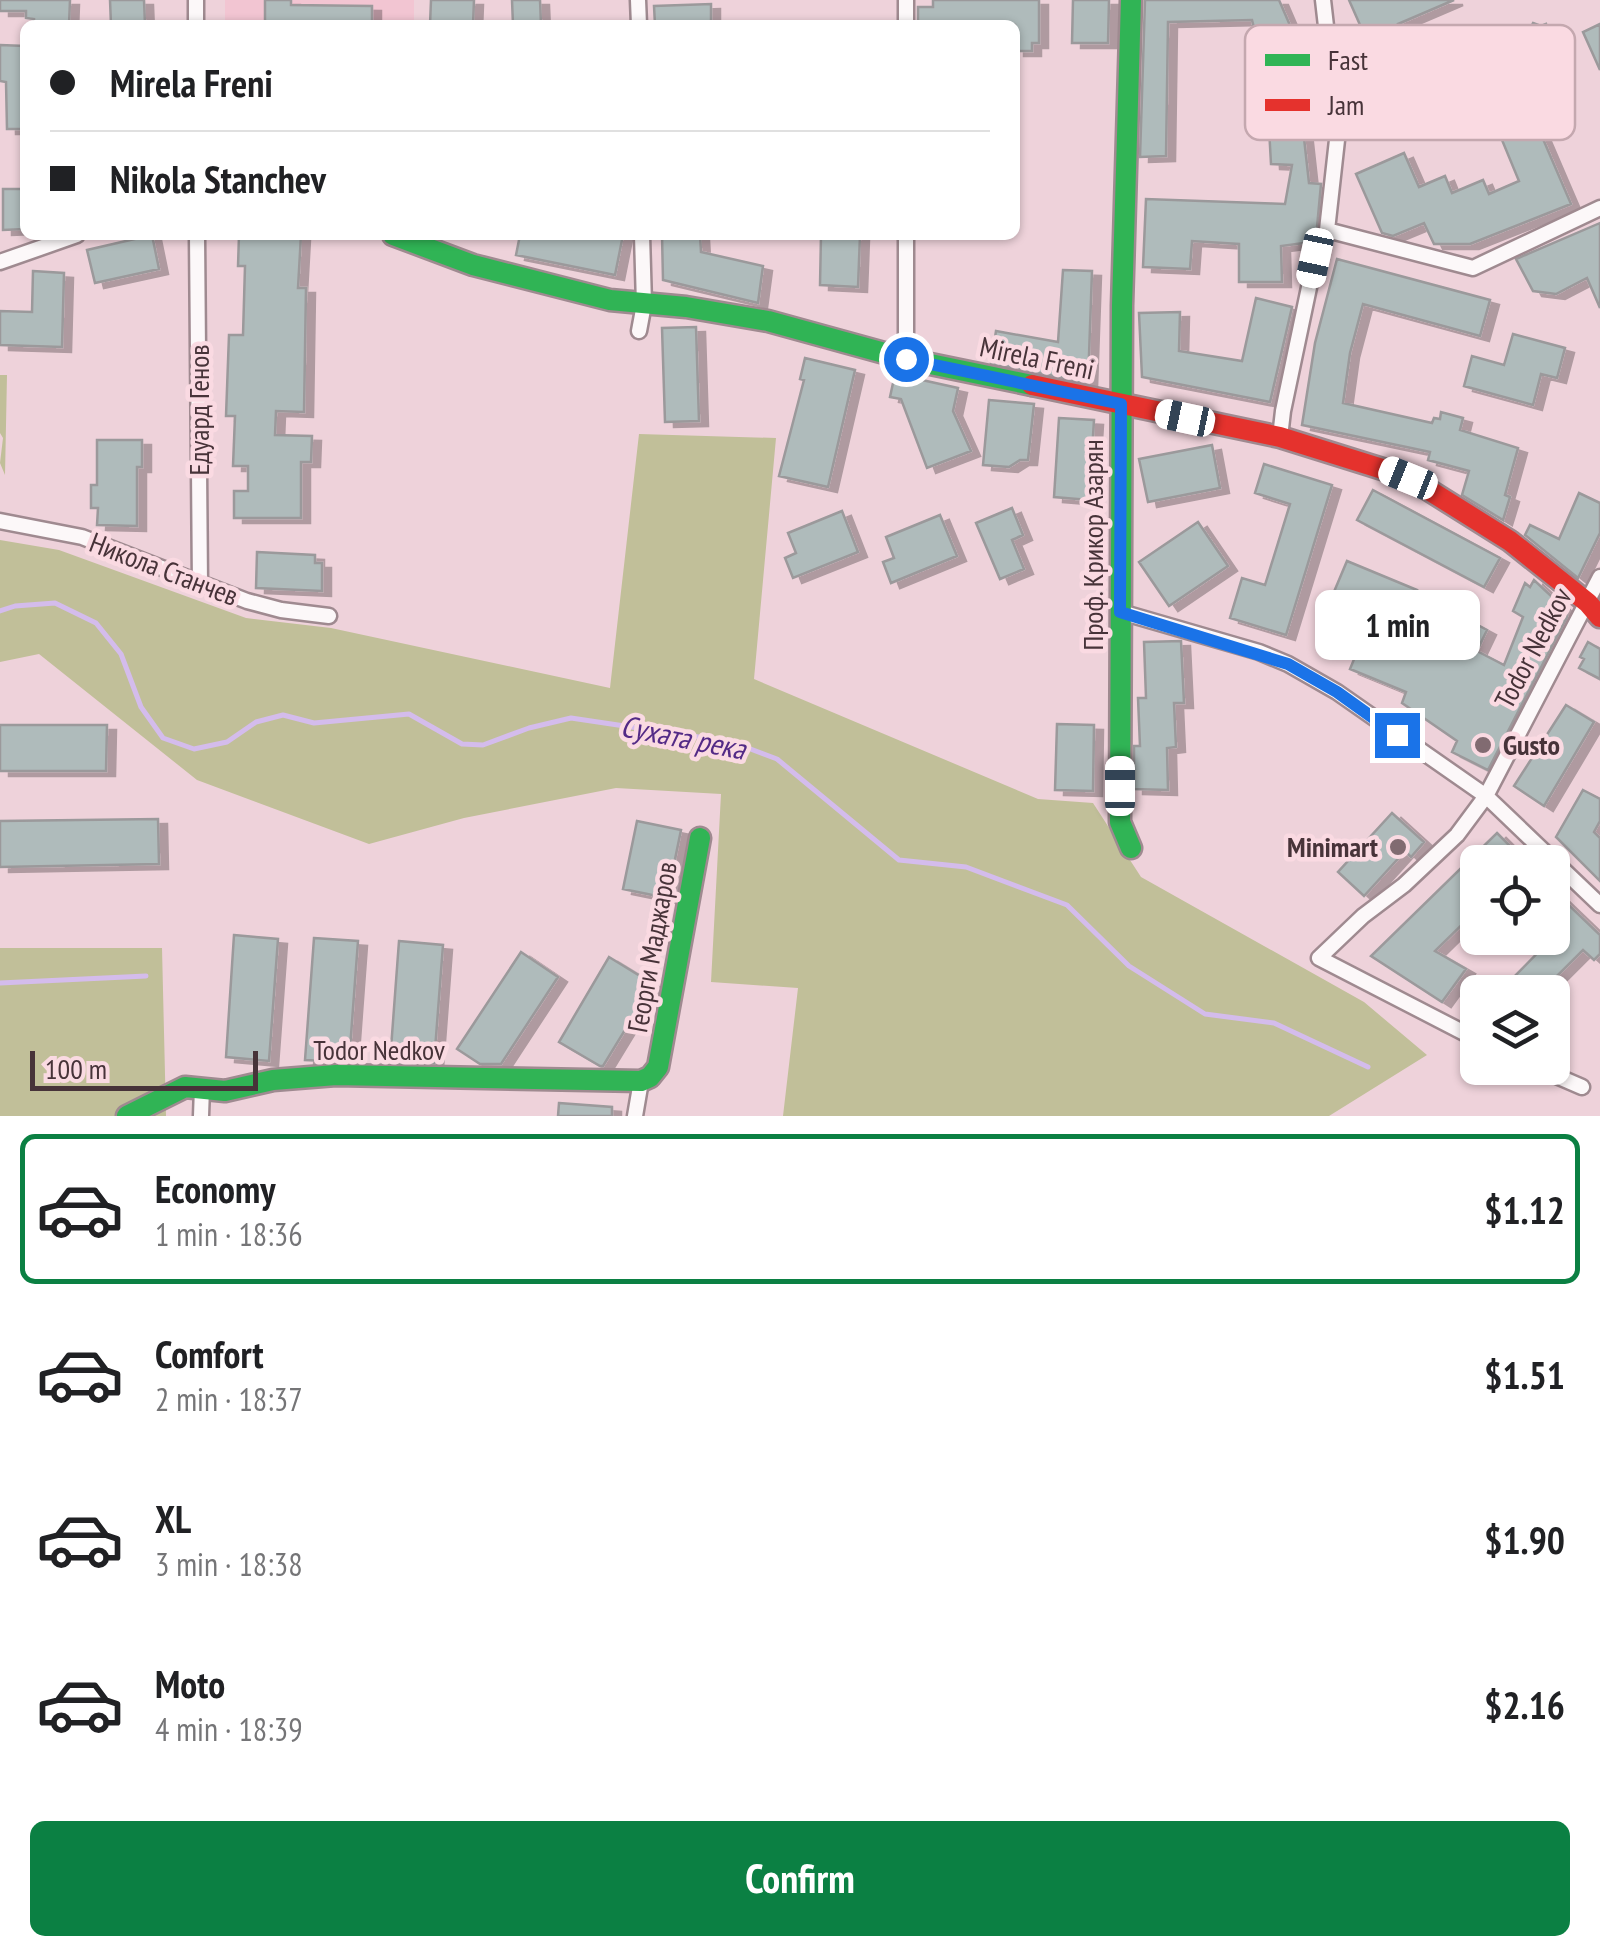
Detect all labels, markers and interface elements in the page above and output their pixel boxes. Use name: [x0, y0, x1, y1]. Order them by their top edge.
legend: [1245, 25, 1575, 140]
text: Fast: [1328, 41, 1368, 78]
text: Mirela Freni: [110, 58, 273, 107]
text: Jam: [1327, 86, 1364, 123]
text: Nikola Stanchev: [110, 154, 326, 203]
car: [1294, 226, 1336, 290]
street label: Mirela Freni: [977, 327, 1098, 388]
route start: [884, 337, 929, 382]
street label: Едуард Генов: [180, 344, 217, 476]
car: [1153, 397, 1217, 439]
street label: Проф. Крикор Азарян: [1074, 439, 1111, 651]
car: [1375, 453, 1441, 503]
street label: Никола Станчев: [85, 523, 244, 614]
street label: Todor Nedkov: [1485, 581, 1580, 715]
callout: 1 min: [1314, 590, 1480, 660]
text: 1 min: [1365, 604, 1430, 646]
water label: Сухата река: [618, 705, 751, 768]
route end: [1375, 713, 1420, 758]
place label: Gusto: [1503, 726, 1560, 763]
marker: Gusto: [1472, 734, 1494, 756]
car: [1105, 756, 1135, 816]
place label: Minimart: [1287, 828, 1378, 865]
marker: Minimart: [1387, 836, 1409, 858]
map controls: [1460, 845, 1570, 1085]
button: locate: [1460, 845, 1570, 955]
street label: Георги Маджаров: [618, 859, 685, 1035]
button: layers: [1460, 975, 1570, 1085]
street label: Todor Nedkov: [313, 1031, 445, 1068]
scale bar: [30, 1046, 258, 1090]
text: 100 m: [45, 1050, 107, 1087]
icon: car: [35, 1164, 125, 1254]
text: Economy: [155, 1164, 275, 1213]
text: $1.12: [1484, 1185, 1565, 1234]
text: 1 min · 18:36: [155, 1213, 303, 1255]
icon: car: [35, 1329, 125, 1419]
text: Comfort: [155, 1329, 264, 1378]
text: $1.51: [1484, 1350, 1565, 1399]
text: 2 min · 18:37: [155, 1378, 303, 1420]
icon: car: [35, 1494, 125, 1584]
text: XL: [155, 1494, 191, 1543]
text: $1.90: [1484, 1515, 1565, 1564]
text: 3 min · 18:38: [155, 1543, 303, 1585]
icon: car: [35, 1659, 125, 1749]
text: Moto: [155, 1659, 225, 1708]
text: $2.16: [1484, 1680, 1565, 1729]
text: 4 min · 18:39: [155, 1708, 303, 1750]
button: Confirm: [30, 1821, 1570, 1936]

